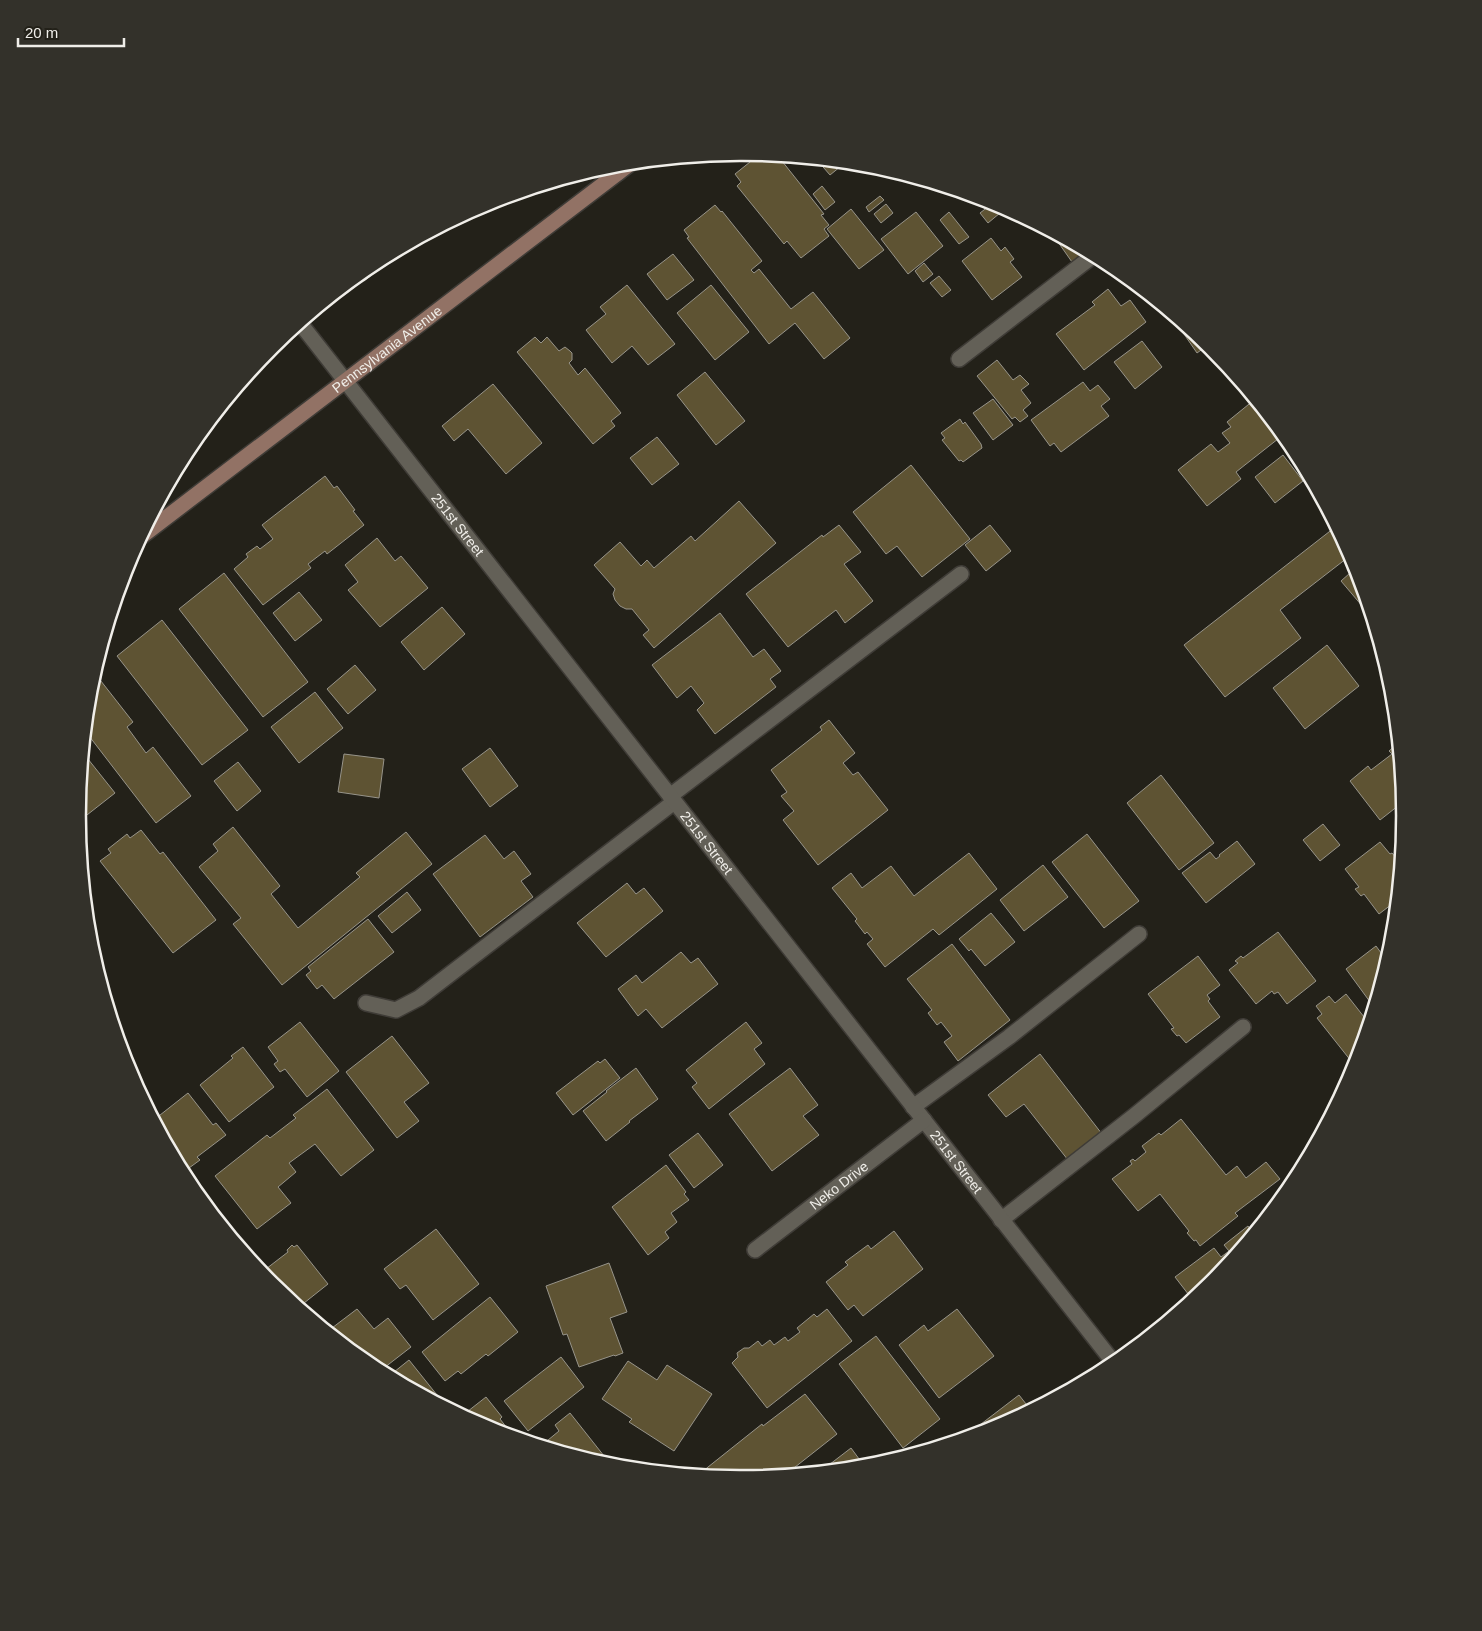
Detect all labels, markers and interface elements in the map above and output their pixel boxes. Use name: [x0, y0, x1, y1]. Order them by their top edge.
scale bar: [18, 15, 124, 47]
text: 20 m: [25, 24, 58, 41]
street label: Pennsylvania Avenue: [329, 302, 445, 396]
street label: 251st Street: [428, 490, 487, 559]
street label: 251st Street: [677, 808, 736, 878]
street label: 251st Street: [927, 1127, 986, 1196]
street label: Neko Drive: [807, 1158, 872, 1213]

